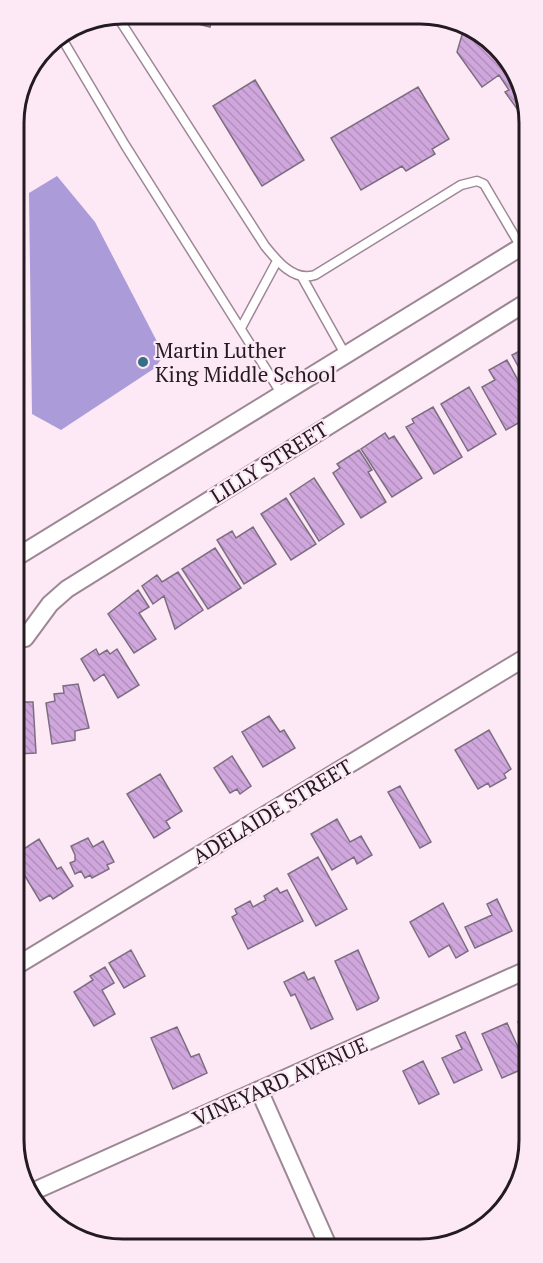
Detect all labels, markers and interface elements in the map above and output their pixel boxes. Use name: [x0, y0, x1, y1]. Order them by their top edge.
place label: Martin Luther King Middle School: [155, 336, 336, 388]
marker: Martin Luther King Middle School: [136, 355, 150, 369]
street label: LILLY STREET: [205, 415, 333, 509]
street label: ADELAIDE STREET: [187, 752, 357, 870]
street label: VINEYARD AVENUE: [188, 1030, 372, 1132]

